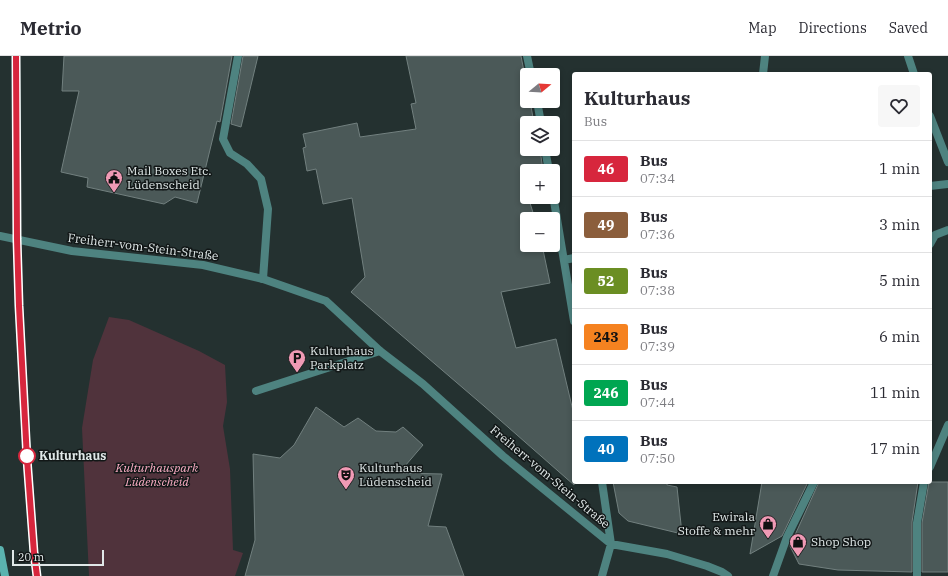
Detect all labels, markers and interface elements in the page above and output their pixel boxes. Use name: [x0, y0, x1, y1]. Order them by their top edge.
text: Metrio: [20, 16, 82, 40]
text: Map: [748, 19, 777, 37]
text: Directions: [799, 19, 867, 37]
text: Saved: [889, 19, 928, 37]
north arrow: [520, 68, 560, 108]
map controls: [520, 68, 560, 252]
button: heart: [878, 85, 920, 127]
text: Kulturhaus: [584, 86, 691, 110]
text: Bus: [584, 113, 607, 130]
button: layers: [520, 116, 560, 156]
text: Bus: [640, 151, 668, 170]
text: 1 min: [879, 159, 920, 178]
text: 46: [598, 160, 614, 178]
place label: Mail Boxes Etc. Lüdenscheid: [127, 163, 211, 192]
button: +: [520, 164, 560, 204]
public building icon: Mail Boxes Etc. Lüdenscheid: [104, 168, 124, 193]
text: 07:34: [640, 170, 675, 187]
text: Bus: [640, 207, 668, 226]
button: −: [520, 212, 560, 252]
text: 3 min: [879, 215, 920, 234]
text: 49: [598, 216, 614, 234]
text: 07:36: [640, 226, 675, 243]
street label: Freiherr-vom-Stein-Straße: [67, 230, 219, 263]
text: Bus: [640, 263, 668, 282]
text: 5 min: [879, 271, 920, 290]
text: 52: [598, 272, 614, 290]
text: 07:38: [640, 282, 675, 299]
text: Bus: [640, 319, 668, 338]
text: 6 min: [879, 327, 920, 346]
text: 243: [593, 328, 619, 346]
text: 07:39: [640, 338, 675, 355]
place label: Kulturhaus Parkplatz: [310, 343, 374, 372]
parking icon: Kulturhaus Parkplatz: [287, 348, 307, 373]
text: Bus: [640, 375, 668, 394]
text: 11 min: [870, 383, 920, 402]
text: 246: [593, 384, 619, 402]
text: 07:44: [640, 394, 675, 411]
street label: Freiherr-vom-Stein-Straße: [487, 422, 613, 531]
text: Bus: [640, 431, 668, 450]
text: 17 min: [870, 439, 920, 458]
text: 40: [598, 440, 614, 458]
marker: Kulturhaus: [18, 447, 36, 465]
place label: Kulturhaus: [39, 448, 106, 463]
text: 07:50: [640, 450, 675, 467]
park label: Kulturhauspark Lüdenscheid: [115, 460, 199, 489]
place label: Kulturhaus Lüdenscheid: [359, 460, 432, 489]
theatre icon: Kulturhaus Lüdenscheid: [336, 465, 356, 490]
place label: Ewirala Stoffe & mehr: [678, 509, 756, 538]
shop icon: Ewirala Stoffe & mehr: [758, 514, 778, 539]
shop icon: Shop Shop: [788, 532, 808, 557]
place label: Shop Shop: [811, 534, 871, 549]
scale bar: [12, 548, 104, 567]
text: 20 m: [18, 550, 44, 564]

